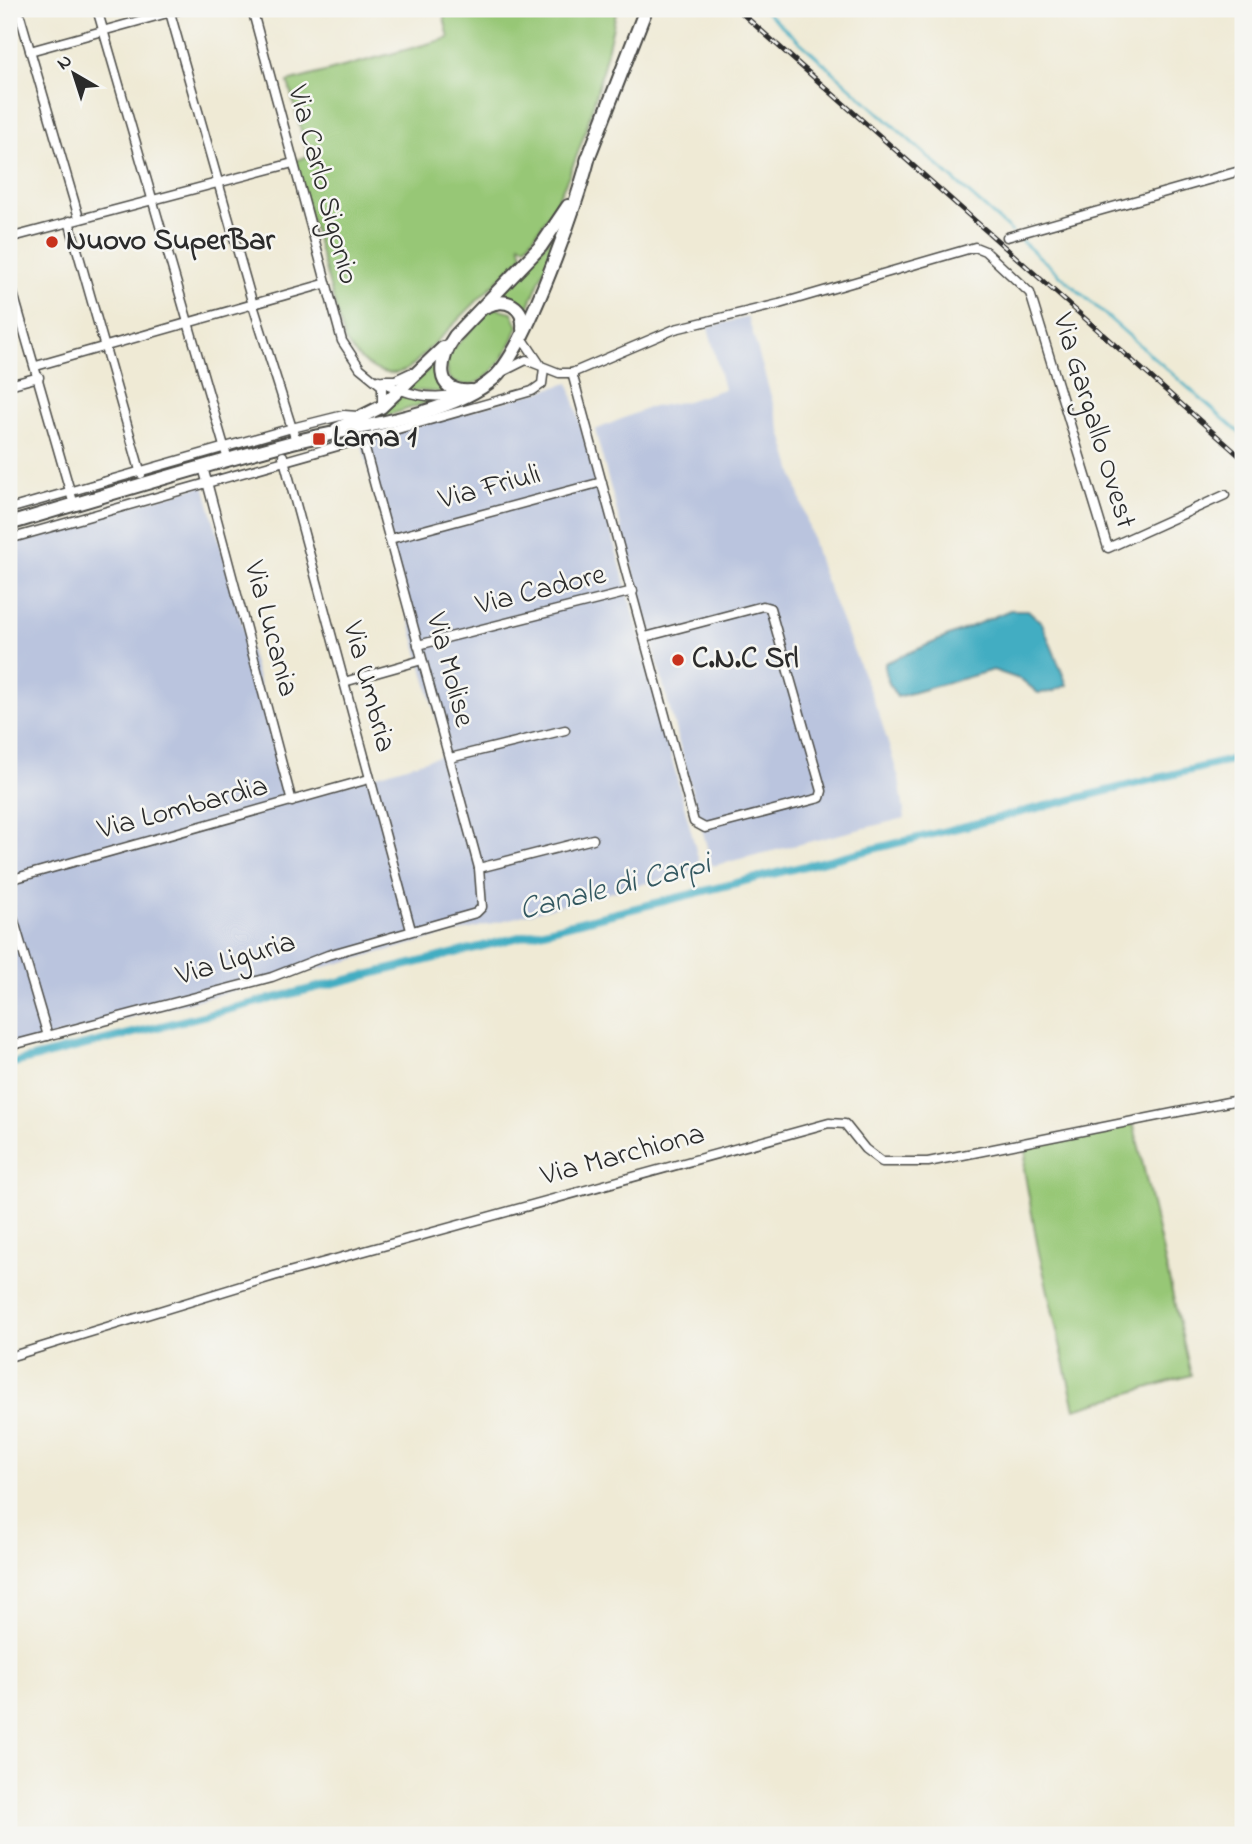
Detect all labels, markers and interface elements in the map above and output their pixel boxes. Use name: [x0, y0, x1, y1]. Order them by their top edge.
north arrow: [38, 38, 108, 108]
text: N: [51, 48, 78, 77]
street label: Via Carlo Sigonio: [274, 80, 370, 289]
place label: Nuovo SuperBar: [66, 220, 275, 264]
marker: Nuovo SuperBar: [44, 234, 60, 250]
street label: Via Gargallo Ovest: [1039, 307, 1147, 534]
place label: Lama 1: [333, 417, 417, 461]
marker: Lama 1: [311, 431, 327, 447]
street label: Via Friuli: [433, 453, 546, 523]
street label: Via Cadore: [470, 553, 611, 629]
street label: Via Lucania: [231, 555, 309, 702]
street label: Via Molise: [412, 607, 486, 733]
street label: Via Umbria: [329, 616, 407, 757]
place label: C.N.C Srl: [692, 638, 799, 682]
marker: C.N.C Srl: [670, 652, 686, 668]
street label: Via Lombardia: [92, 765, 273, 853]
water label: Canale di Carpi: [515, 841, 719, 934]
street label: Via Liguria: [170, 921, 301, 999]
street label: Via Marchiona: [535, 1113, 710, 1199]

